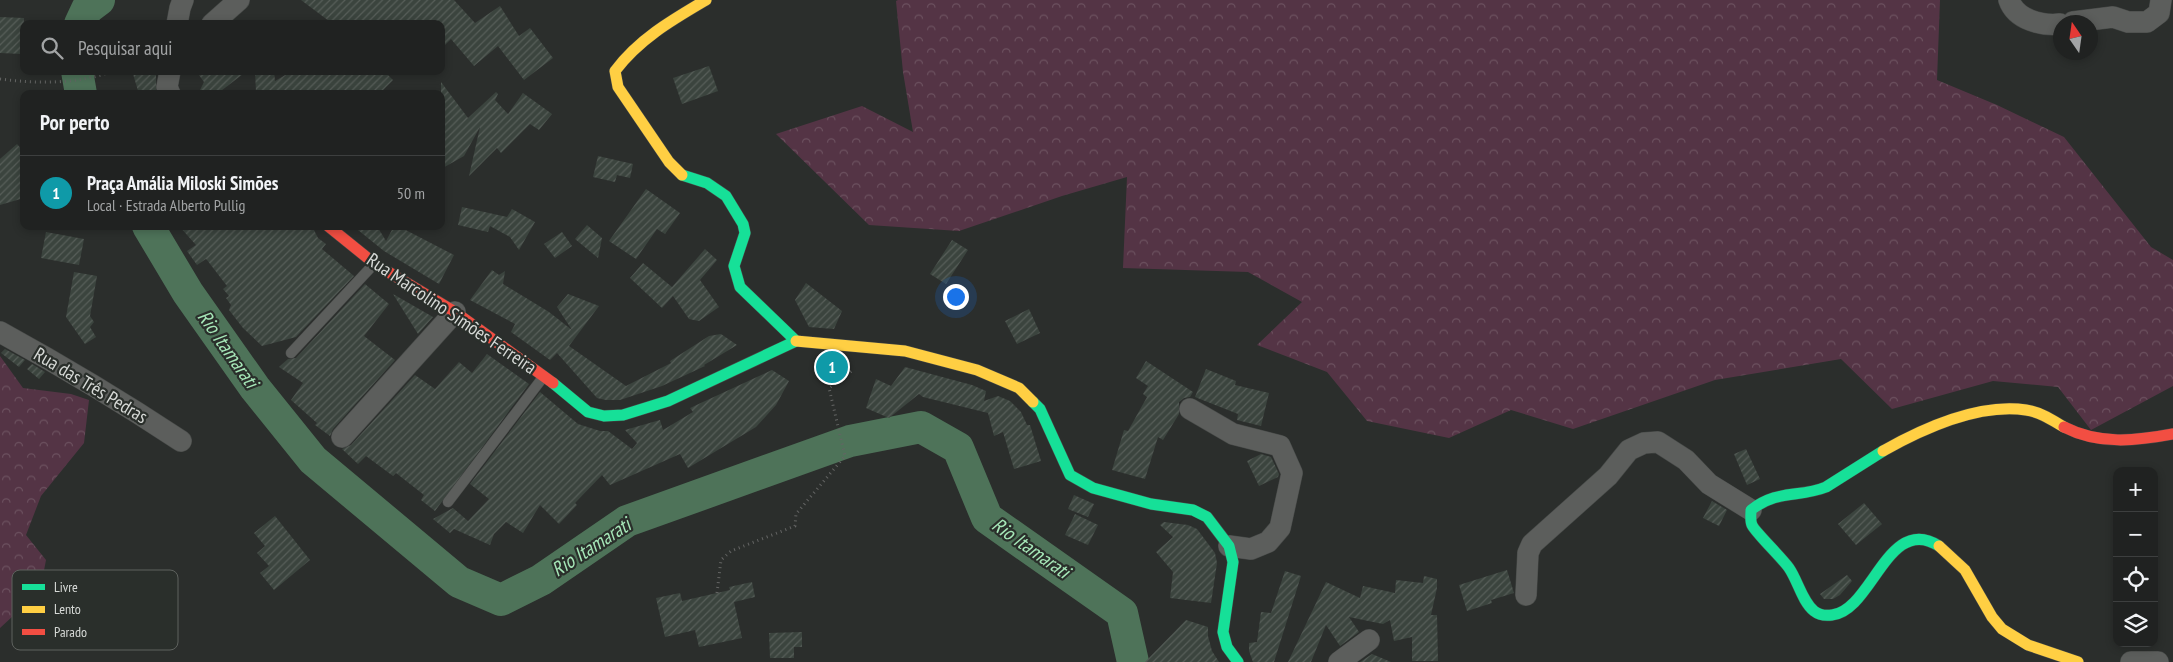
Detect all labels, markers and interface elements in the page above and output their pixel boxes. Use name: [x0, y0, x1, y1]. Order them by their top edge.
north arrow: [2053, 15, 2098, 60]
search box: [20, 20, 445, 75]
icon: search: [38, 34, 66, 62]
text: Pesquisar aqui: [78, 36, 172, 60]
text: Por perto: [40, 109, 110, 136]
text: Praça Amália Miloski Simões: [87, 171, 278, 195]
text: 1: [52, 183, 60, 203]
text: 50 m: [397, 183, 425, 203]
text: Local · Estrada Alberto Pullig: [87, 195, 245, 215]
street label: Rua Marcolino Simões Ferreira: [363, 247, 541, 379]
your location: [943, 284, 969, 310]
water label: Rio Itamarati: [192, 305, 266, 395]
street label: Rua das Três Pedras: [30, 342, 152, 428]
pin: 1: [816, 348, 848, 386]
map controls: [2113, 467, 2158, 647]
button: +: [2113, 467, 2158, 512]
water label: Rio Itamarati: [546, 510, 638, 582]
water label: Rio Itamarati: [987, 512, 1077, 586]
button: −: [2113, 512, 2158, 557]
button: locate: [2113, 557, 2158, 602]
legend: [12, 570, 178, 650]
text: Livre: [54, 578, 78, 596]
text: Lento: [54, 600, 81, 618]
button: layers: [2113, 602, 2158, 647]
text: Parado: [54, 623, 87, 641]

